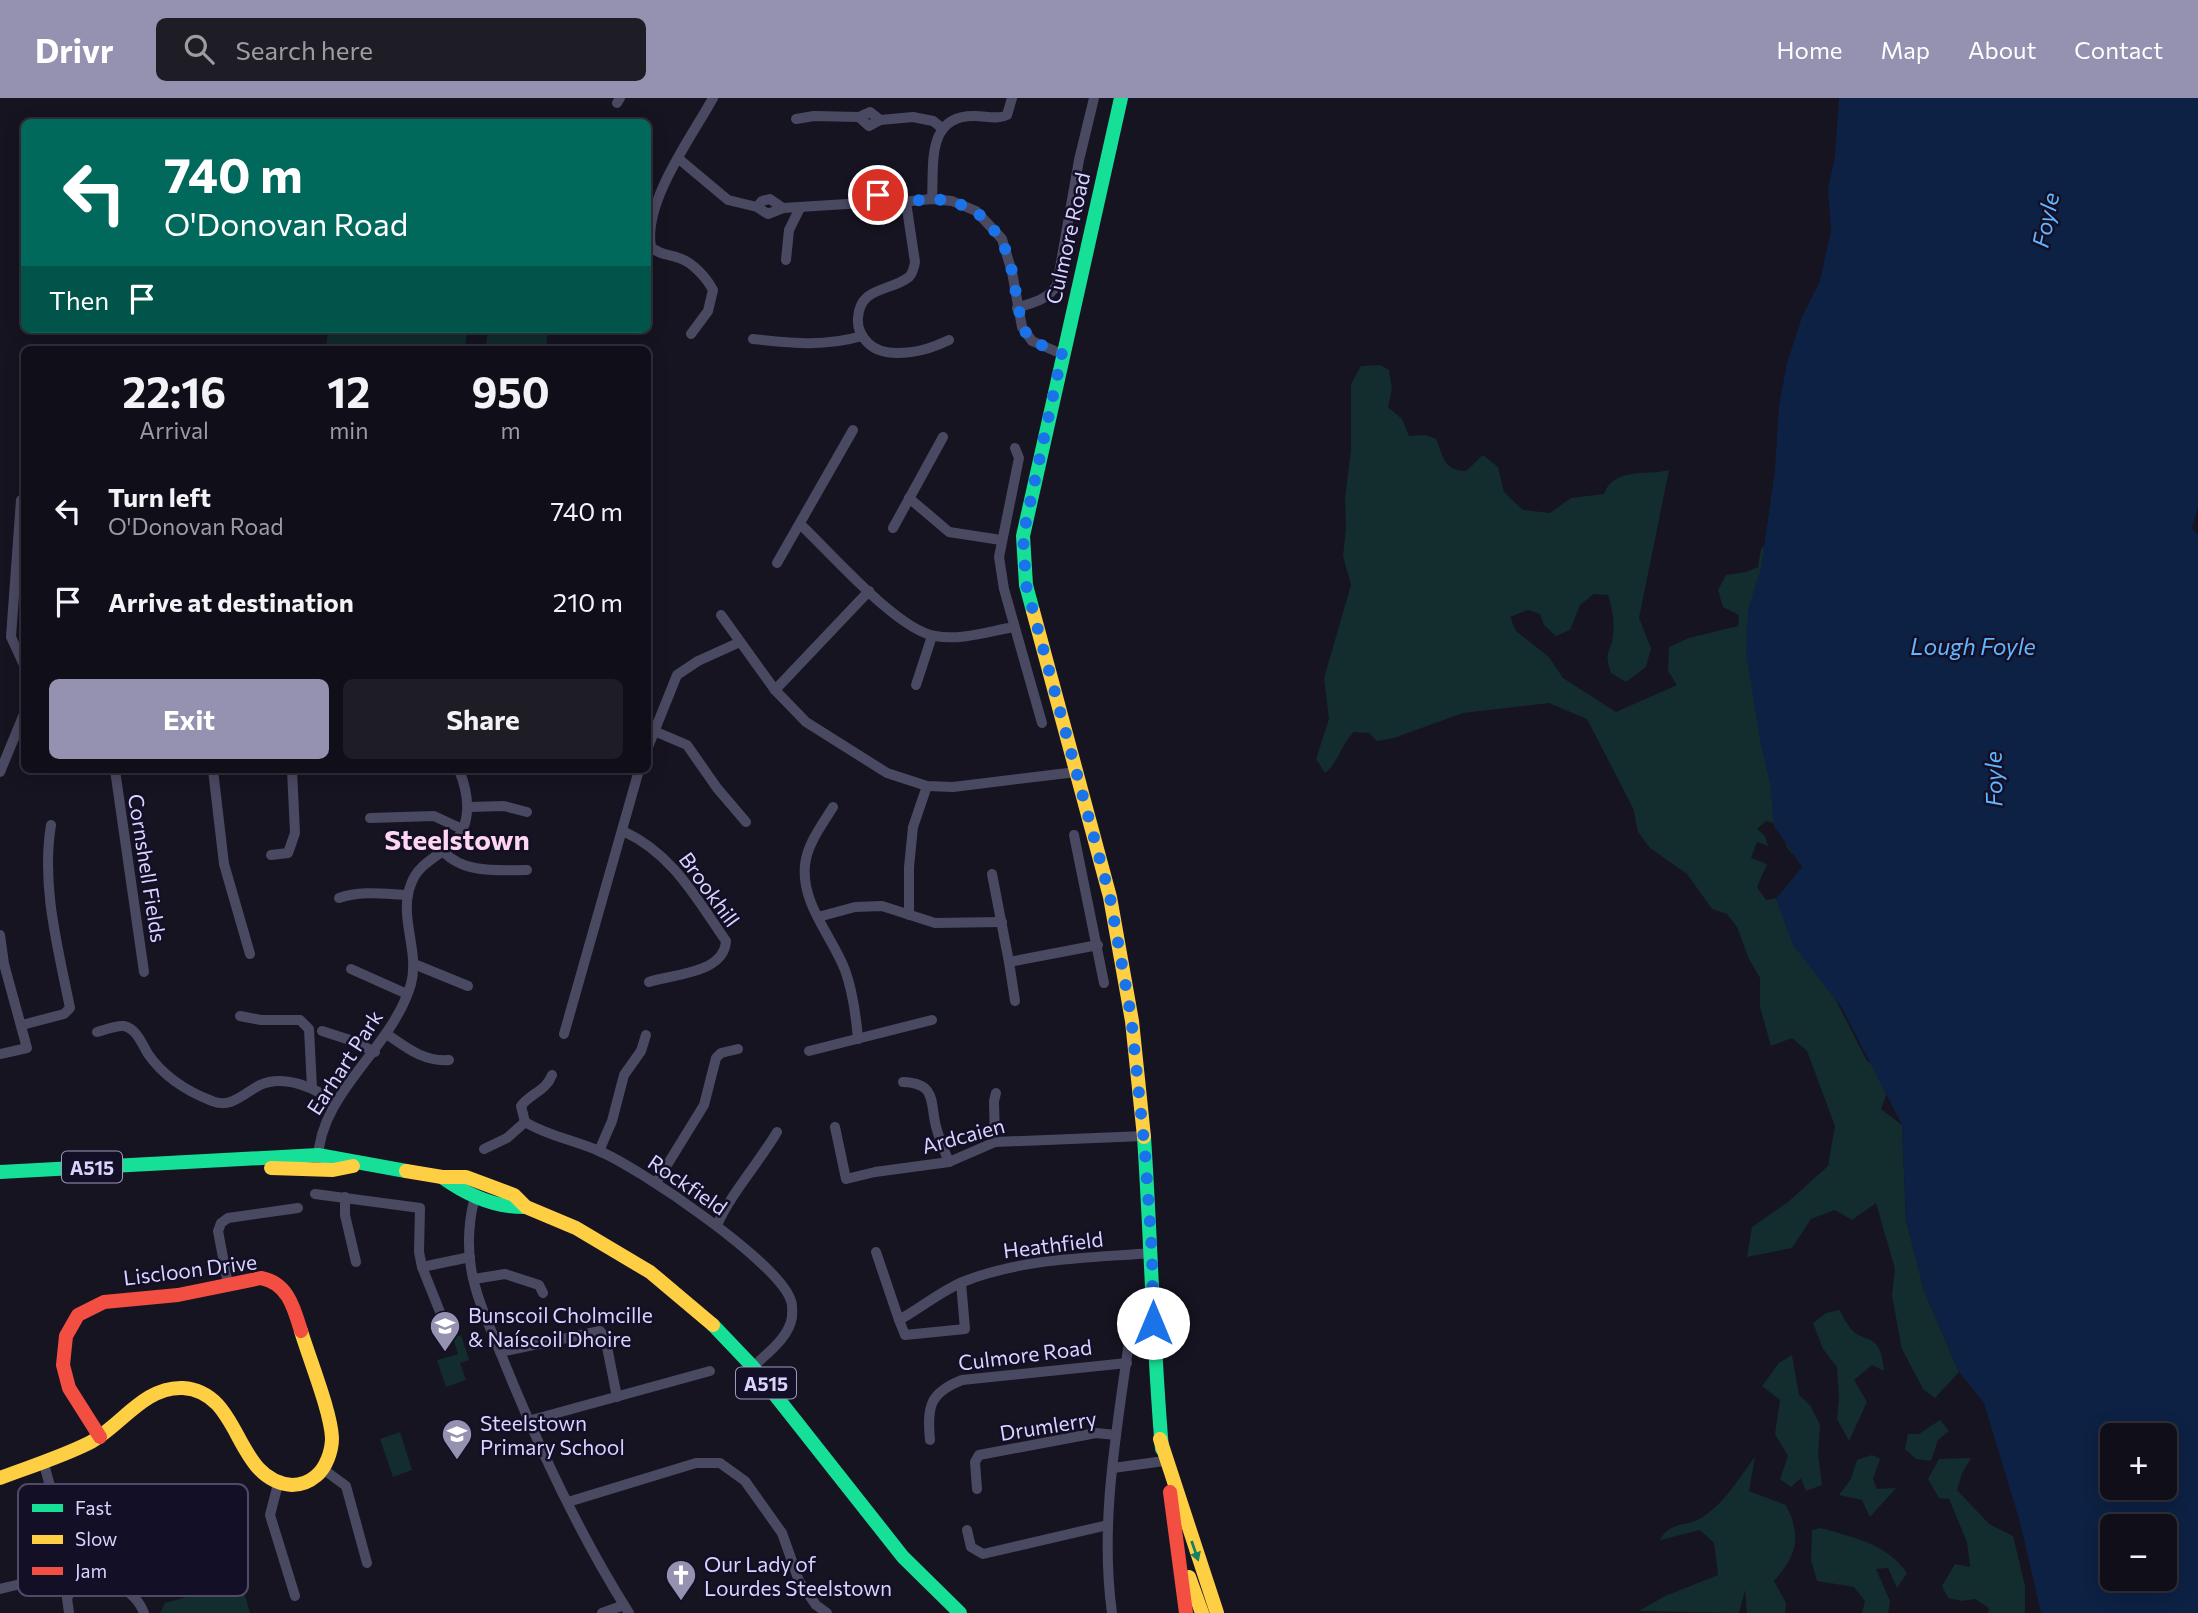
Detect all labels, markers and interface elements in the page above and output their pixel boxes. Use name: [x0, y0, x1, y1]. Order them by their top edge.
search box: [156, 18, 646, 81]
text: Drivr: [35, 29, 114, 70]
icon: search: [180, 30, 218, 68]
text: Search here: [236, 34, 373, 65]
text: Home: [1777, 35, 1843, 64]
text: Map: [1881, 35, 1930, 64]
text: About: [1968, 35, 2036, 64]
text: Contact: [2074, 35, 2163, 64]
text: 740 m: [164, 143, 303, 203]
icon: left: [49, 147, 140, 238]
pin: [848, 165, 908, 225]
street label: Culmore Road: [1040, 170, 1094, 306]
icon: arrive: [859, 176, 897, 214]
water label: Foyle: [2026, 190, 2064, 250]
text: O'Donovan Road: [164, 203, 408, 243]
icon: arrive: [123, 280, 161, 318]
text: Then: [49, 284, 109, 315]
text: 22:16: [122, 365, 226, 417]
text: 12: [327, 365, 370, 417]
text: 950: [471, 365, 550, 417]
text: Arrival: [139, 416, 209, 444]
text: min: [329, 416, 368, 444]
text: m: [501, 416, 521, 444]
text: Turn left: [108, 481, 211, 512]
icon: left: [49, 492, 87, 530]
text: 740 m: [551, 495, 623, 526]
text: O'Donovan Road: [108, 512, 284, 540]
icon: arrive: [49, 583, 87, 621]
text: Arrive at destination: [108, 586, 354, 617]
text: 210 m: [553, 586, 623, 617]
water label: Lough Foyle: [1910, 632, 2036, 660]
button: Exit: [49, 679, 329, 759]
button: Share: [343, 679, 623, 759]
water label: Foyle: [1979, 751, 2007, 807]
street label: Cornshell Fields: [124, 792, 172, 944]
district label: Steelstown: [384, 822, 530, 856]
street label: Brookhill: [675, 847, 745, 931]
street label: Earhart Park: [301, 1005, 387, 1119]
street label: Ardcaien: [919, 1112, 1007, 1158]
street label: Rockfield: [644, 1148, 732, 1220]
road number: A515: [62, 1152, 122, 1182]
street label: Heathfield: [1002, 1225, 1104, 1263]
street label: Liscloon Drive: [122, 1248, 258, 1290]
position arrow: [1116, 1286, 1190, 1360]
place label: Bunscoil Cholmcille & Naíscoil Dhoire: [468, 1302, 653, 1351]
school or university icon: Bunscoil Cholmcille & Naíscoil Dhoire: [428, 1309, 462, 1353]
street label: Culmore Road: [957, 1333, 1093, 1375]
road number: A515: [736, 1368, 796, 1399]
street label: Drumlerry: [998, 1405, 1098, 1445]
place label: Steelstown Primary School: [480, 1410, 625, 1459]
school or university icon: Steelstown Primary School: [440, 1417, 474, 1461]
map controls: [2100, 1423, 2177, 1591]
button: +: [2100, 1423, 2177, 1500]
legend: [18, 1484, 248, 1596]
text: Fast: [75, 1496, 112, 1519]
button: −: [2100, 1514, 2177, 1591]
text: Slow: [75, 1527, 117, 1550]
one-way arrow: [1190, 1541, 1201, 1562]
place label: Our Lady of Lourdes Steelstown: [704, 1551, 892, 1600]
church icon: Our Lady of Lourdes Steelstown: [664, 1558, 698, 1602]
text: Jam: [75, 1559, 107, 1582]

